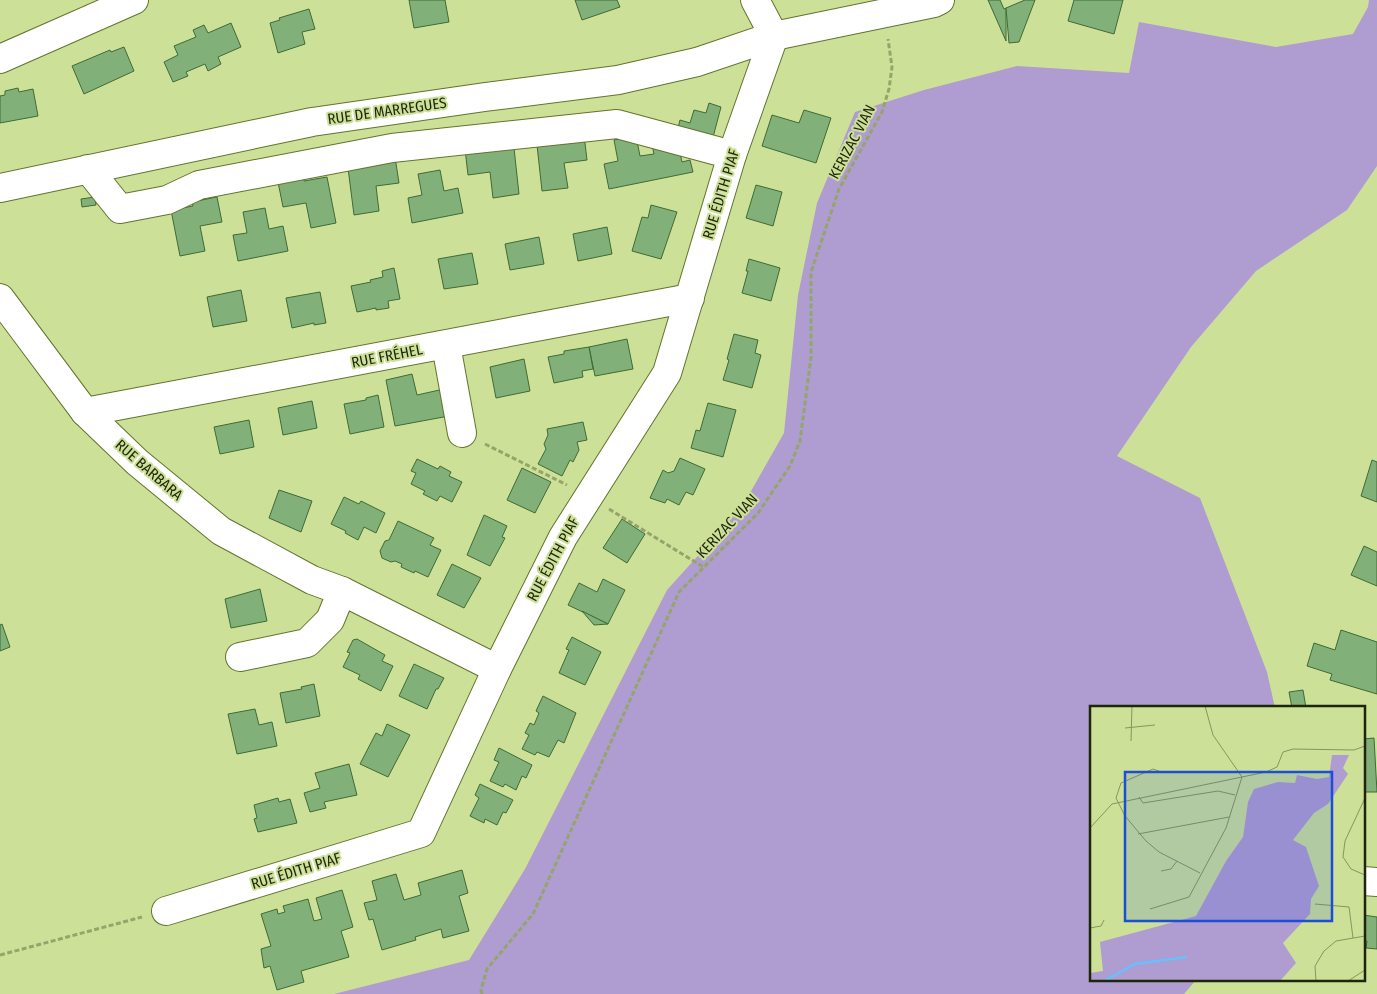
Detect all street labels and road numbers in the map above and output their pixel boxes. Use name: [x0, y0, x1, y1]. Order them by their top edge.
street label: RUE DE MARREGUES: [326, 94, 448, 128]
street label: KERIZAC VIAN: [825, 102, 879, 182]
street label: RUE ÉDITH PIAF: [699, 147, 743, 241]
street label: RUE FRÉHEL: [350, 340, 424, 372]
street label: RUE BARBARA: [111, 436, 187, 504]
street label: KERIZAC VIAN: [693, 490, 761, 562]
street label: RUE ÉDITH PIAF: [523, 513, 583, 604]
street label: RUE ÉDITH PIAF: [249, 849, 343, 893]

